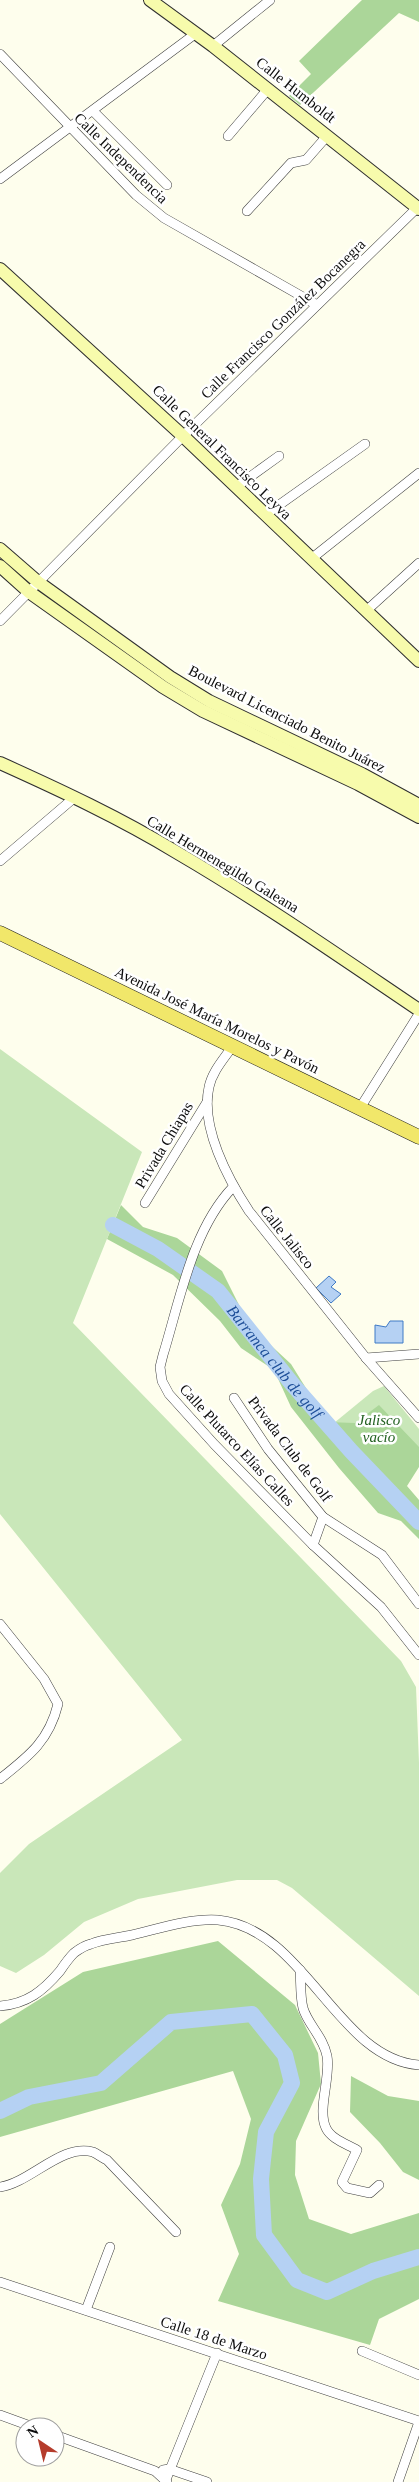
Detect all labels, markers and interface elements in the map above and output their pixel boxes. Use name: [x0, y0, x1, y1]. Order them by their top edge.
street label: Calle Humboldt: [253, 54, 339, 126]
street label: Calle Independencia: [71, 110, 171, 207]
street label: Calle Francisco González Bocanegra: [198, 236, 369, 402]
street label: Calle General Francisco Leyva: [149, 382, 295, 523]
street label: Boulevard Licenciado Benito Juárez: [186, 662, 388, 776]
street label: Calle Hermenegildo Galeana: [144, 812, 302, 916]
street label: Avenida José María Morelos y Pavón: [112, 963, 322, 1077]
street label: Privada Chiapas: [132, 1099, 196, 1191]
street label: Calle Jalisco: [257, 1202, 317, 1272]
water label: Barranca club de golf: [224, 1302, 328, 1424]
street label: Calle Plutarco Elías Calles: [176, 1381, 298, 1509]
street label: Privada Club de Golf: [245, 1393, 335, 1505]
park label: Jalisco vacío: [358, 1412, 401, 1445]
street label: Calle 18 de Marzo: [159, 2313, 269, 2363]
north arrow: [15, 2417, 65, 2467]
text: N: [24, 2423, 41, 2441]

